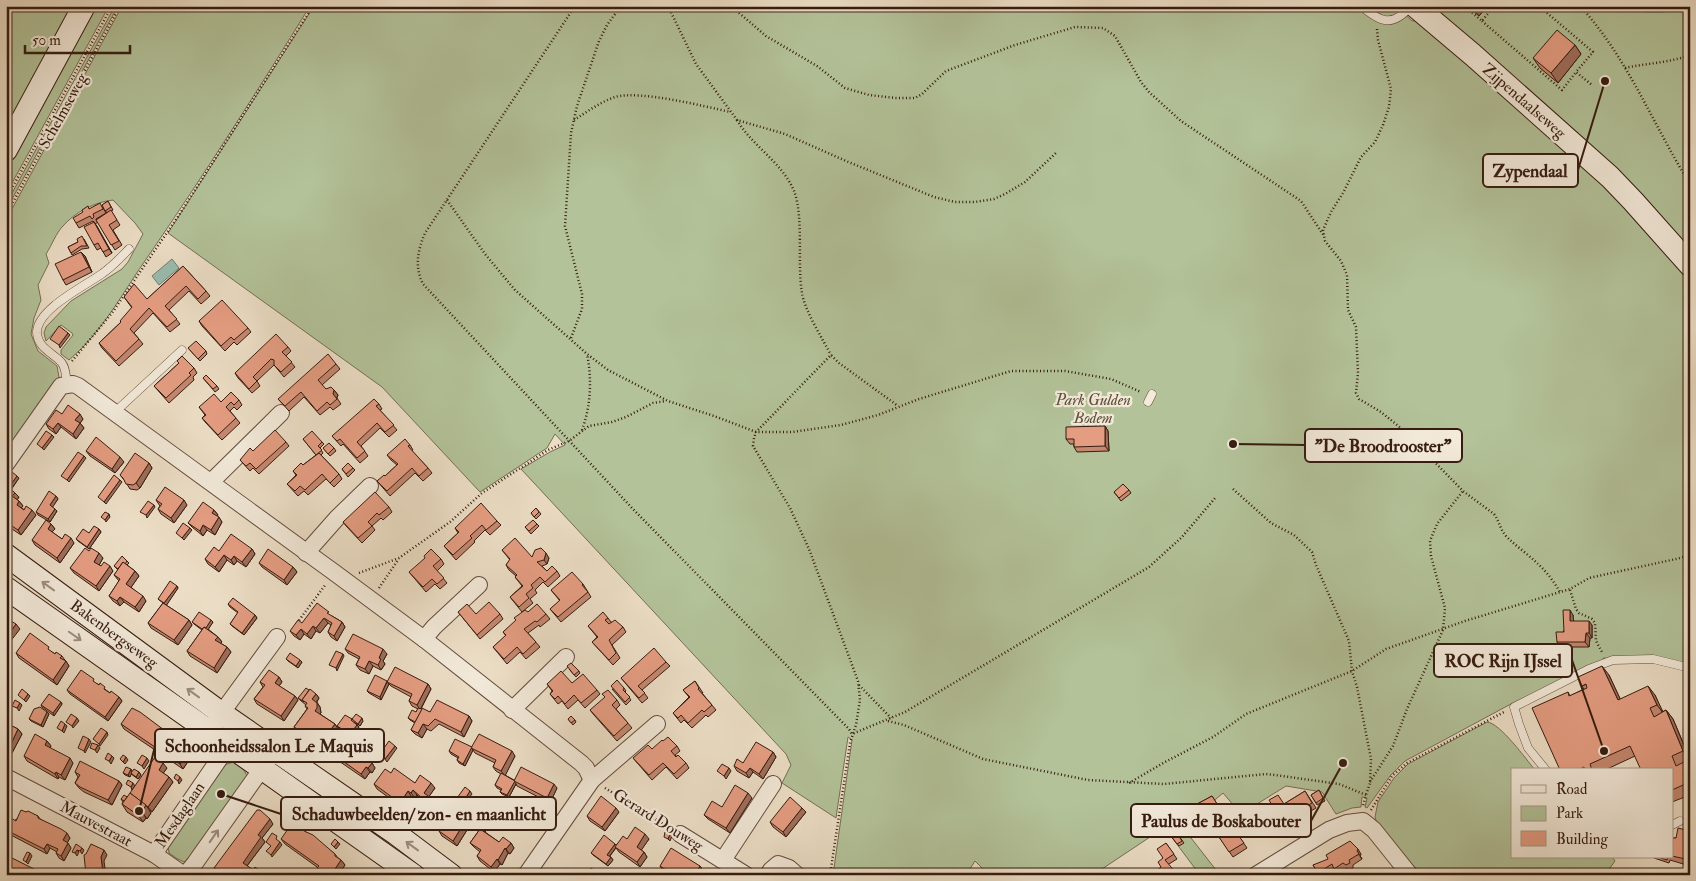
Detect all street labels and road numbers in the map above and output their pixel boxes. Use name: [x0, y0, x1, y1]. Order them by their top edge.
street label: Zijpendaalseweg: [1477, 59, 1571, 144]
street label: Schelmseweg: [34, 69, 93, 152]
street label: Bakenbergseweg: [66, 595, 163, 673]
street label: Mesdaglaan: [151, 778, 209, 852]
street label: Gerard Douweg: [609, 784, 708, 856]
street label: Mauvestraat: [57, 797, 135, 851]

